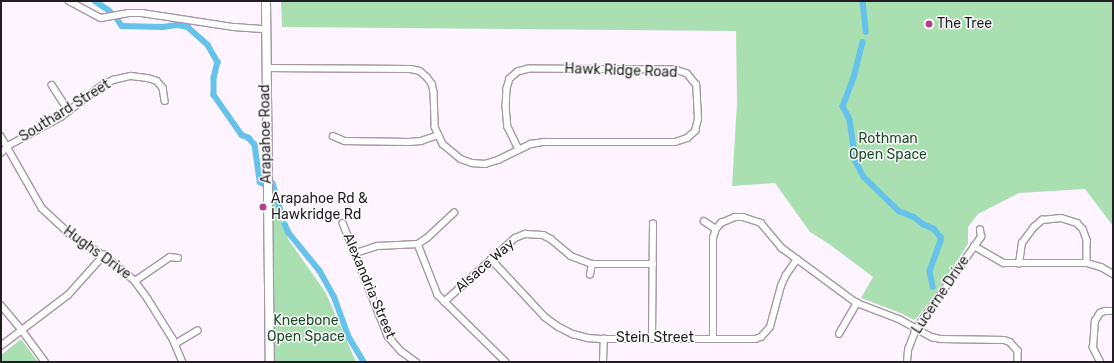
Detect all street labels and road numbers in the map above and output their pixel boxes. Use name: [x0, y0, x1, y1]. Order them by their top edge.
street label: Hawk Ridge Road: [564, 61, 678, 81]
street label: Southard Street: [16, 76, 114, 146]
street label: Arapahoe Road: [257, 84, 275, 184]
street label: Hughs Drive: [60, 223, 134, 283]
street label: Alexandria Street: [339, 231, 399, 341]
street label: Alsace Way: [452, 236, 518, 296]
street label: Lucerne Drive: [909, 253, 973, 337]
street label: Stein Street: [616, 330, 694, 346]

